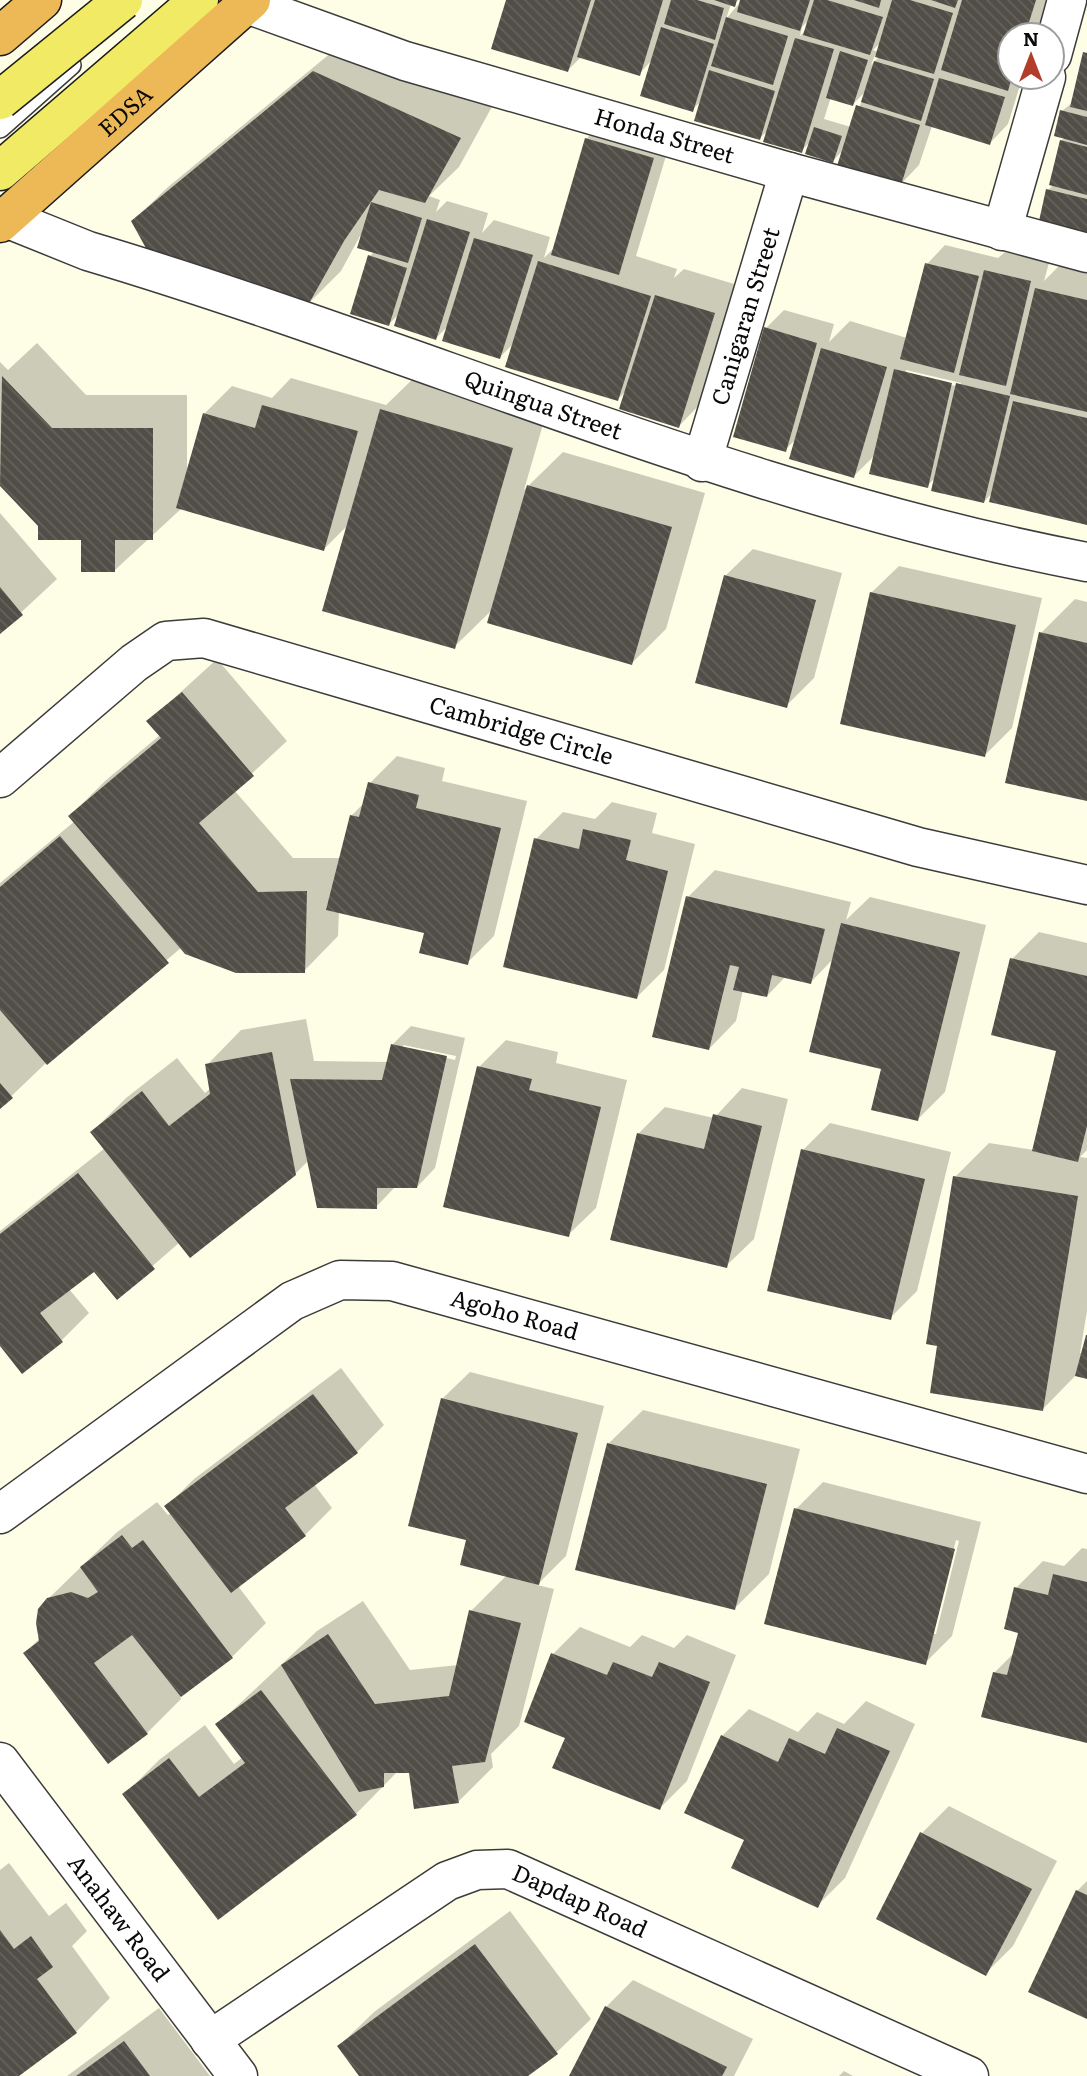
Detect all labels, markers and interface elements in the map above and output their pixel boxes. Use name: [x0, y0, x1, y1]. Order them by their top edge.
north arrow: [996, 21, 1066, 91]
text: N: [1023, 24, 1039, 52]
street label: EDSA: [90, 76, 159, 143]
street label: Honda Street: [591, 98, 740, 171]
street label: Canigaran Street: [701, 222, 787, 409]
street label: Quingua Street: [460, 360, 628, 447]
street label: Cambridge Circle: [426, 686, 618, 772]
street label: Agoho Road: [447, 1279, 583, 1347]
street label: Anahaw Road: [61, 1847, 179, 1987]
street label: Dapdap Road: [508, 1854, 654, 1945]

